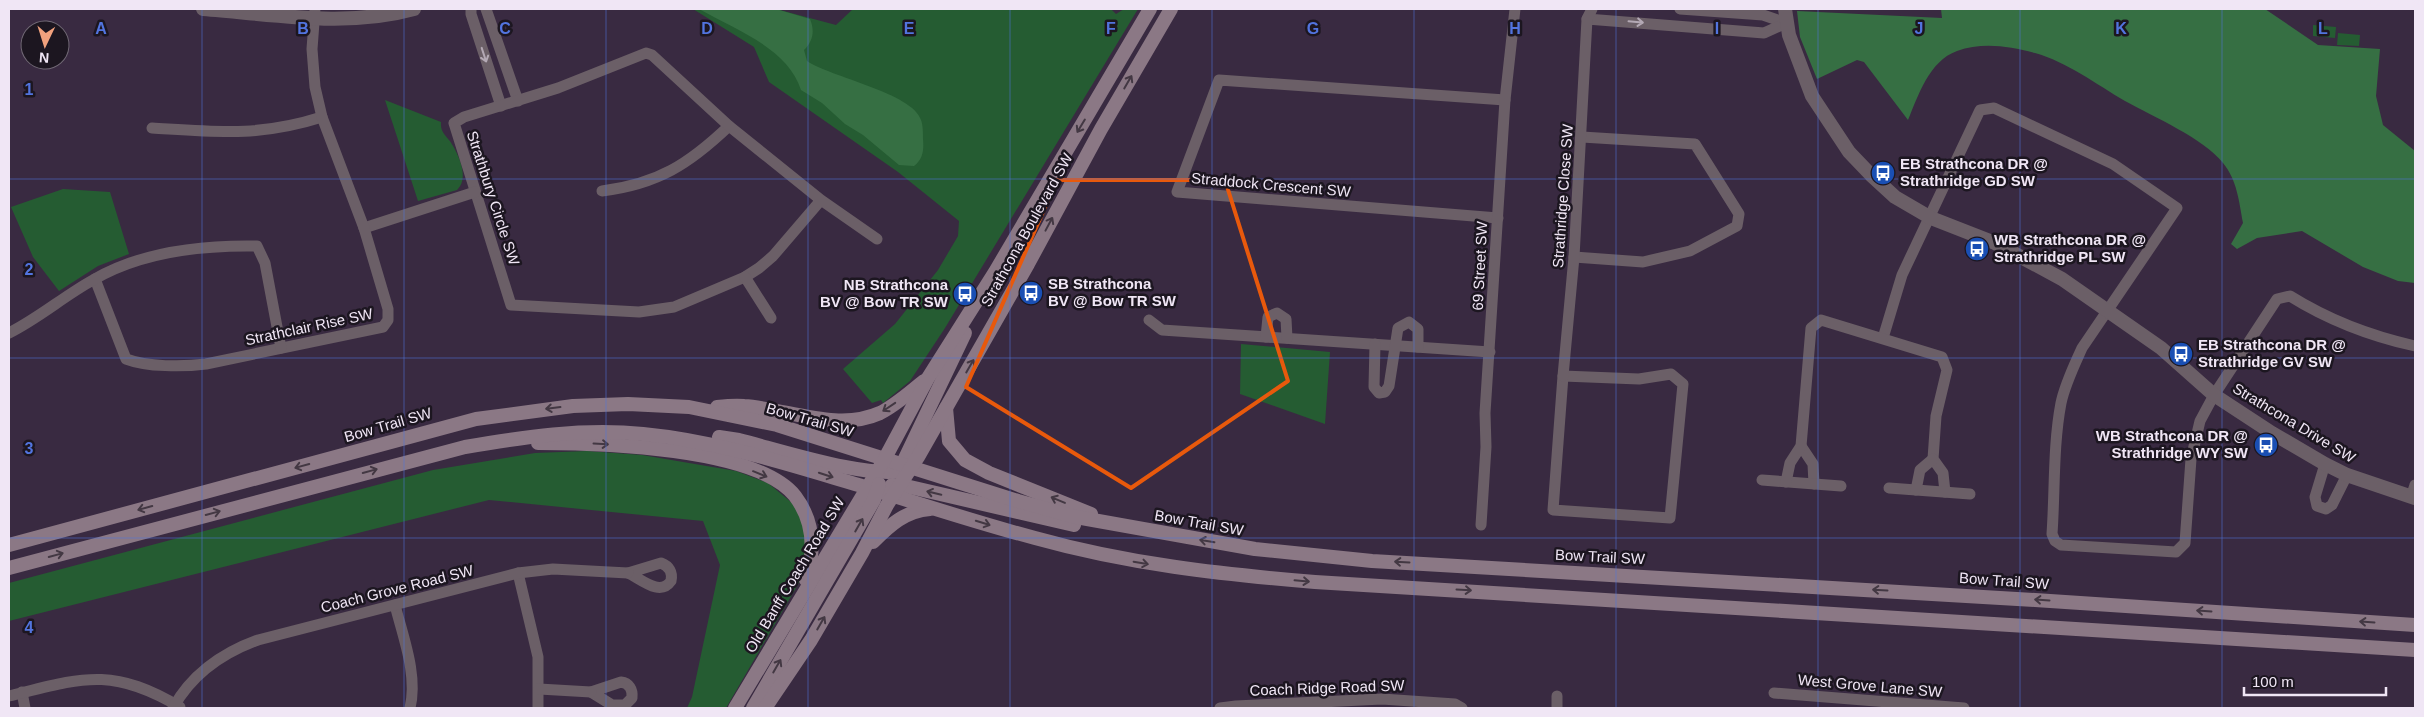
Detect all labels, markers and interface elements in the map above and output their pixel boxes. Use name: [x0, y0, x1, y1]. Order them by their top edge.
one-way arrow: [1628, 18, 1644, 27]
north arrow: [20, 20, 70, 70]
text: A: [95, 20, 107, 37]
text: B: [297, 20, 309, 37]
text: C: [499, 20, 511, 37]
text: D: [701, 20, 713, 37]
text: E: [904, 20, 915, 37]
text: F: [1106, 20, 1116, 37]
text: G: [1307, 20, 1319, 37]
text: H: [1509, 20, 1521, 37]
text: I: [1715, 20, 1719, 37]
text: J: [1915, 20, 1923, 37]
text: K: [2115, 20, 2127, 37]
text: L: [2318, 20, 2328, 37]
one-way arrow: [480, 47, 489, 63]
text: N: [38, 50, 50, 66]
one-way arrow: [1124, 76, 1134, 90]
text: 1: [25, 81, 34, 98]
one-way arrow: [1076, 118, 1085, 133]
street label: Strathridge Close SW: [1549, 123, 1576, 268]
street label: Strathbury Circle SW: [464, 129, 523, 268]
street label: Strathcona Boulevard SW: [977, 149, 1076, 309]
place label: EB Strathcona DR @ Strathridge GD SW: [1900, 155, 2048, 189]
bus stop icon: EB Strathcona DR @ Strathridge GD SW: [1870, 160, 1896, 186]
street label: Straddock Crescent SW: [1191, 169, 1352, 200]
one-way arrow: [1045, 217, 1054, 232]
street label: 69 Street SW: [1469, 220, 1490, 311]
place label: WB Strathcona DR @ Strathridge PL SW: [1994, 231, 2146, 265]
bus stop icon: WB Strathcona DR @ Strathridge PL SW: [1964, 236, 1990, 262]
text: 2: [25, 261, 34, 278]
place label: SB Strathcona BV @ Bow TR SW: [1048, 275, 1177, 309]
place label: NB Strathcona BV @ Bow TR SW: [820, 276, 949, 310]
bus stop icon: SB Strathcona BV @ Bow TR SW: [1018, 280, 1044, 306]
bus stop icon: NB Strathcona BV @ Bow TR SW: [952, 281, 978, 307]
street label: Strathclair Rise SW: [244, 305, 375, 348]
place label: EB Strathcona DR @ Strathridge GV SW: [2198, 336, 2346, 370]
bus stop icon: EB Strathcona DR @ Strathridge GV SW: [2168, 341, 2194, 367]
one-way arrow: [966, 359, 976, 374]
street label: Strathcona Drive SW: [2230, 379, 2359, 466]
street label: Bow Trail SW: [765, 399, 857, 440]
one-way arrow: [882, 402, 896, 412]
one-way arrow: [545, 403, 561, 413]
street label: Bow Trail SW: [342, 404, 434, 445]
place label: WB Strathcona DR @ Strathridge WY SW: [2096, 427, 2249, 461]
bus stop icon: WB Strathcona DR @ Strathridge WY SW: [2253, 432, 2279, 458]
text: 3: [25, 440, 34, 457]
one-way arrow: [592, 440, 608, 449]
one-way arrow: [295, 462, 311, 472]
one-way arrow: [361, 466, 377, 476]
one-way arrow: [752, 469, 767, 479]
one-way arrow: [817, 471, 833, 480]
one-way arrow: [927, 488, 943, 497]
street label: Old Banff Coach Road SW: [741, 493, 848, 655]
one-way arrow: [1051, 494, 1066, 503]
one-way arrow: [138, 504, 154, 514]
street label: Bow Trail SW: [1153, 506, 1246, 539]
one-way arrow: [204, 508, 220, 517]
one-way arrow: [975, 518, 991, 528]
one-way arrow: [854, 519, 864, 533]
one-way arrow: [1199, 536, 1215, 546]
street label: Bow Trail SW: [1555, 546, 1646, 567]
one-way arrow: [47, 550, 63, 559]
one-way arrow: [1394, 557, 1410, 567]
one-way arrow: [1132, 559, 1148, 568]
street label: Coach Grove Road SW: [319, 561, 476, 616]
street label: Bow Trail SW: [1959, 569, 2050, 592]
one-way arrow: [1294, 576, 1310, 586]
one-way arrow: [1456, 586, 1472, 595]
one-way arrow: [1872, 586, 1888, 595]
one-way arrow: [2035, 595, 2051, 605]
one-way arrow: [2197, 606, 2213, 615]
one-way arrow: [816, 617, 826, 631]
one-way arrow: [2359, 617, 2375, 626]
text: 4: [25, 619, 34, 636]
one-way arrow: [773, 659, 783, 674]
scale bar: [2244, 664, 2386, 696]
street label: West Grove Lane SW: [1797, 671, 1944, 700]
text: 100 m: [2252, 673, 2294, 690]
street label: Coach Ridge Road SW: [1249, 676, 1406, 699]

